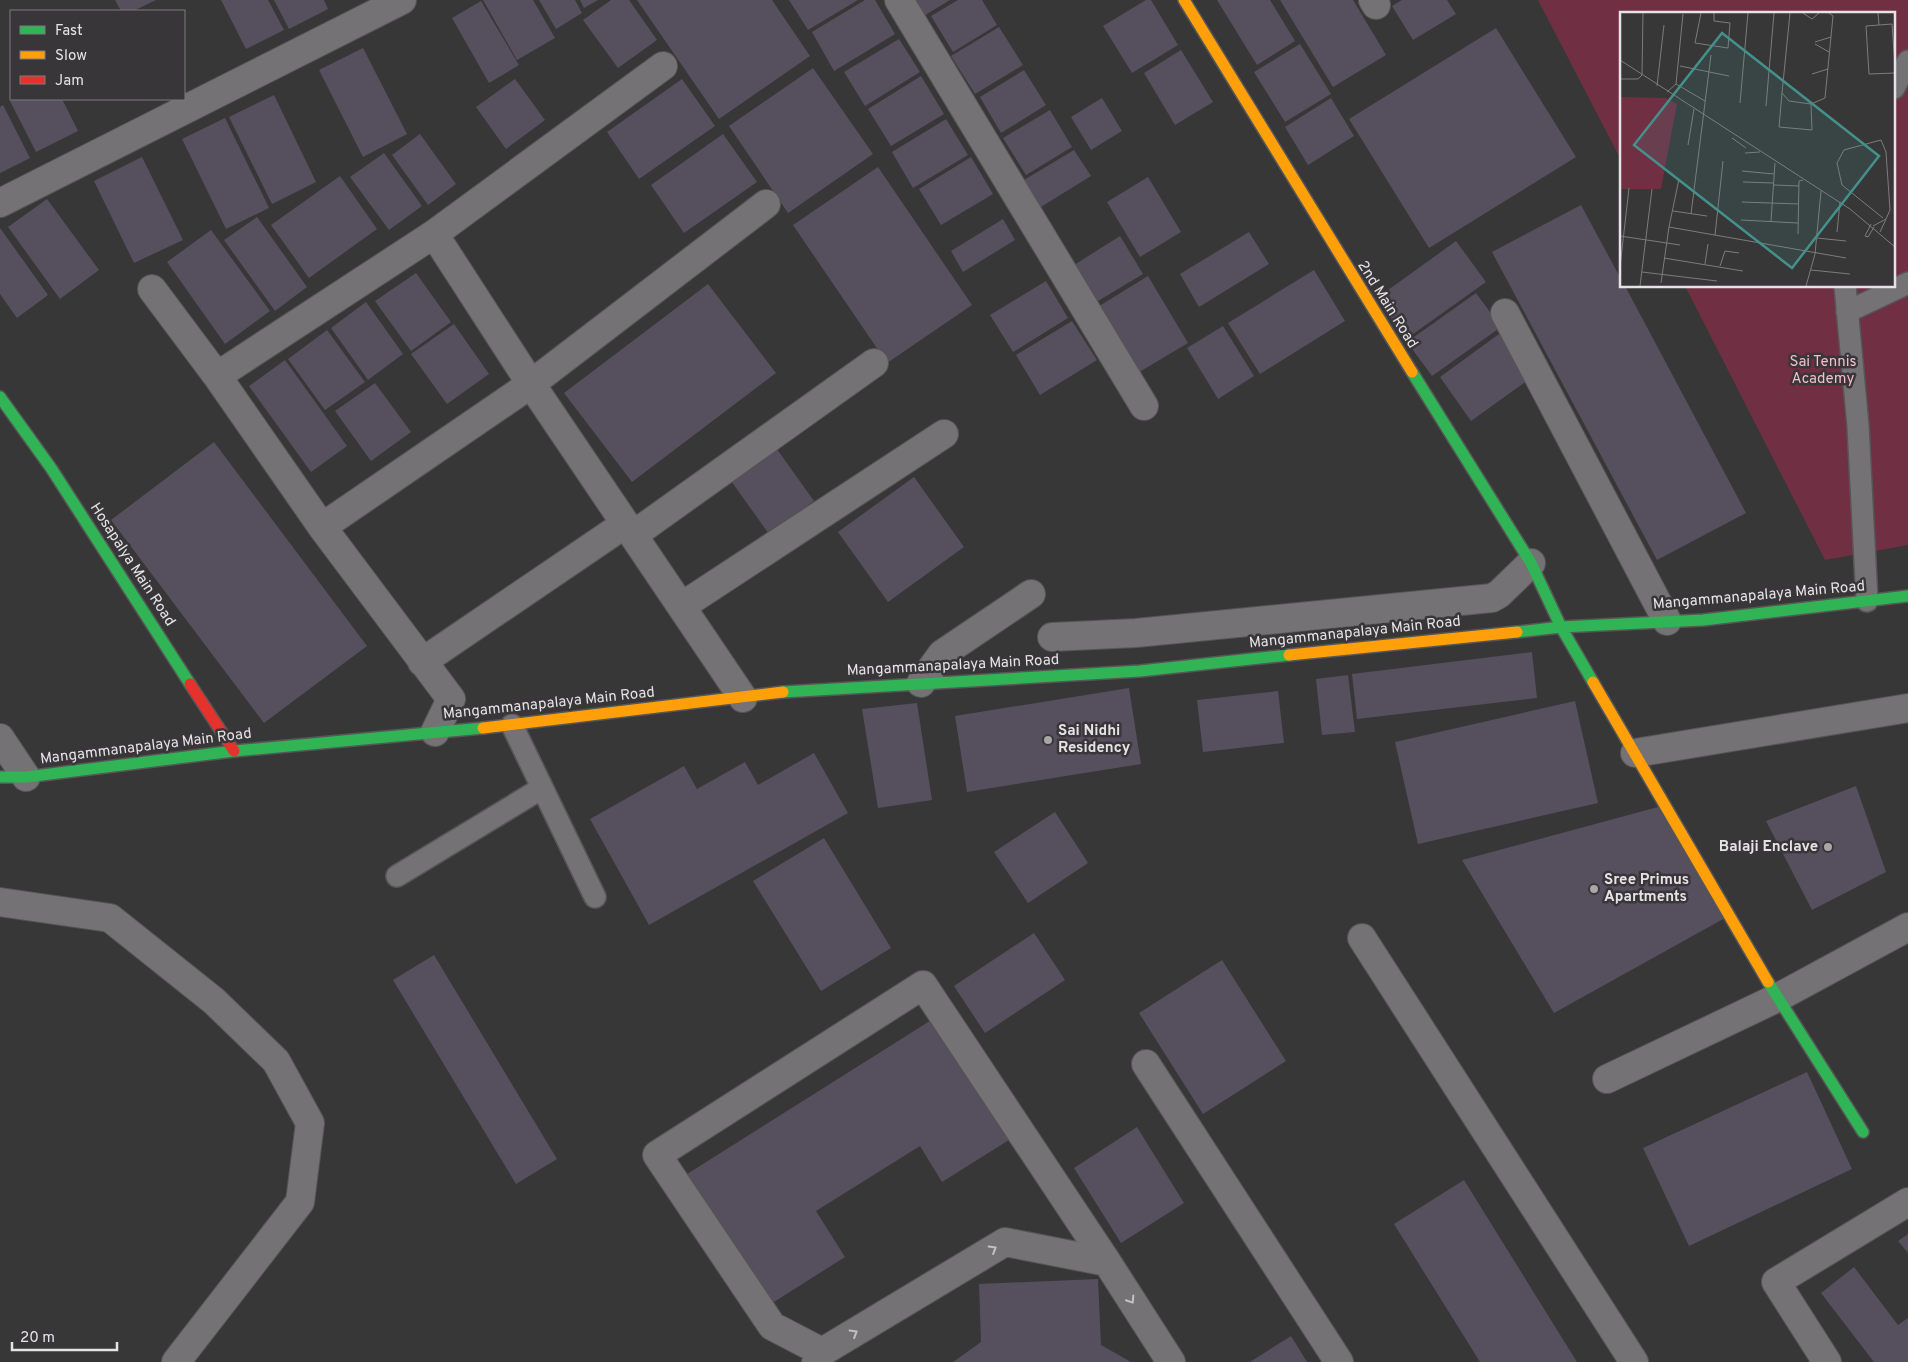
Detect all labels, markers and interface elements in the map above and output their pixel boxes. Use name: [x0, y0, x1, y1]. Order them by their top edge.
legend: [10, 10, 185, 100]
inset map: [1620, 12, 1896, 288]
text: Fast: [55, 22, 83, 41]
text: Slow: [55, 47, 87, 66]
text: Jam: [55, 72, 84, 91]
street label: 2nd Main Road: [1352, 258, 1422, 352]
park label: Sai Tennis Academy: [1789, 353, 1857, 389]
street label: Hosapalya Main Road: [85, 500, 179, 630]
street label: Mangammanapalaya Main Road: [1652, 577, 1866, 615]
street label: Mangammanapalaya Main Road: [1248, 612, 1462, 654]
street label: Mangammanapalaya Main Road: [846, 651, 1060, 681]
street label: Mangammanapalaya Main Road: [442, 683, 656, 725]
place label: Sai Nidhi Residency: [1058, 722, 1131, 758]
street label: Mangammanapalaya Main Road: [39, 725, 253, 769]
marker: Sai Nidhi Residency: [1042, 734, 1054, 746]
place label: Balaji Enclave: [1719, 838, 1818, 857]
marker: Balaji Enclave: [1822, 841, 1834, 853]
place label: Sree Primus Apartments: [1604, 871, 1689, 907]
marker: Sree Primus Apartments: [1588, 883, 1600, 895]
one-way arrow: [987, 1246, 996, 1256]
one-way arrow: [1125, 1294, 1134, 1303]
scale bar: [12, 1320, 118, 1352]
text: 20 m: [20, 1329, 55, 1348]
one-way arrow: [848, 1330, 857, 1340]

